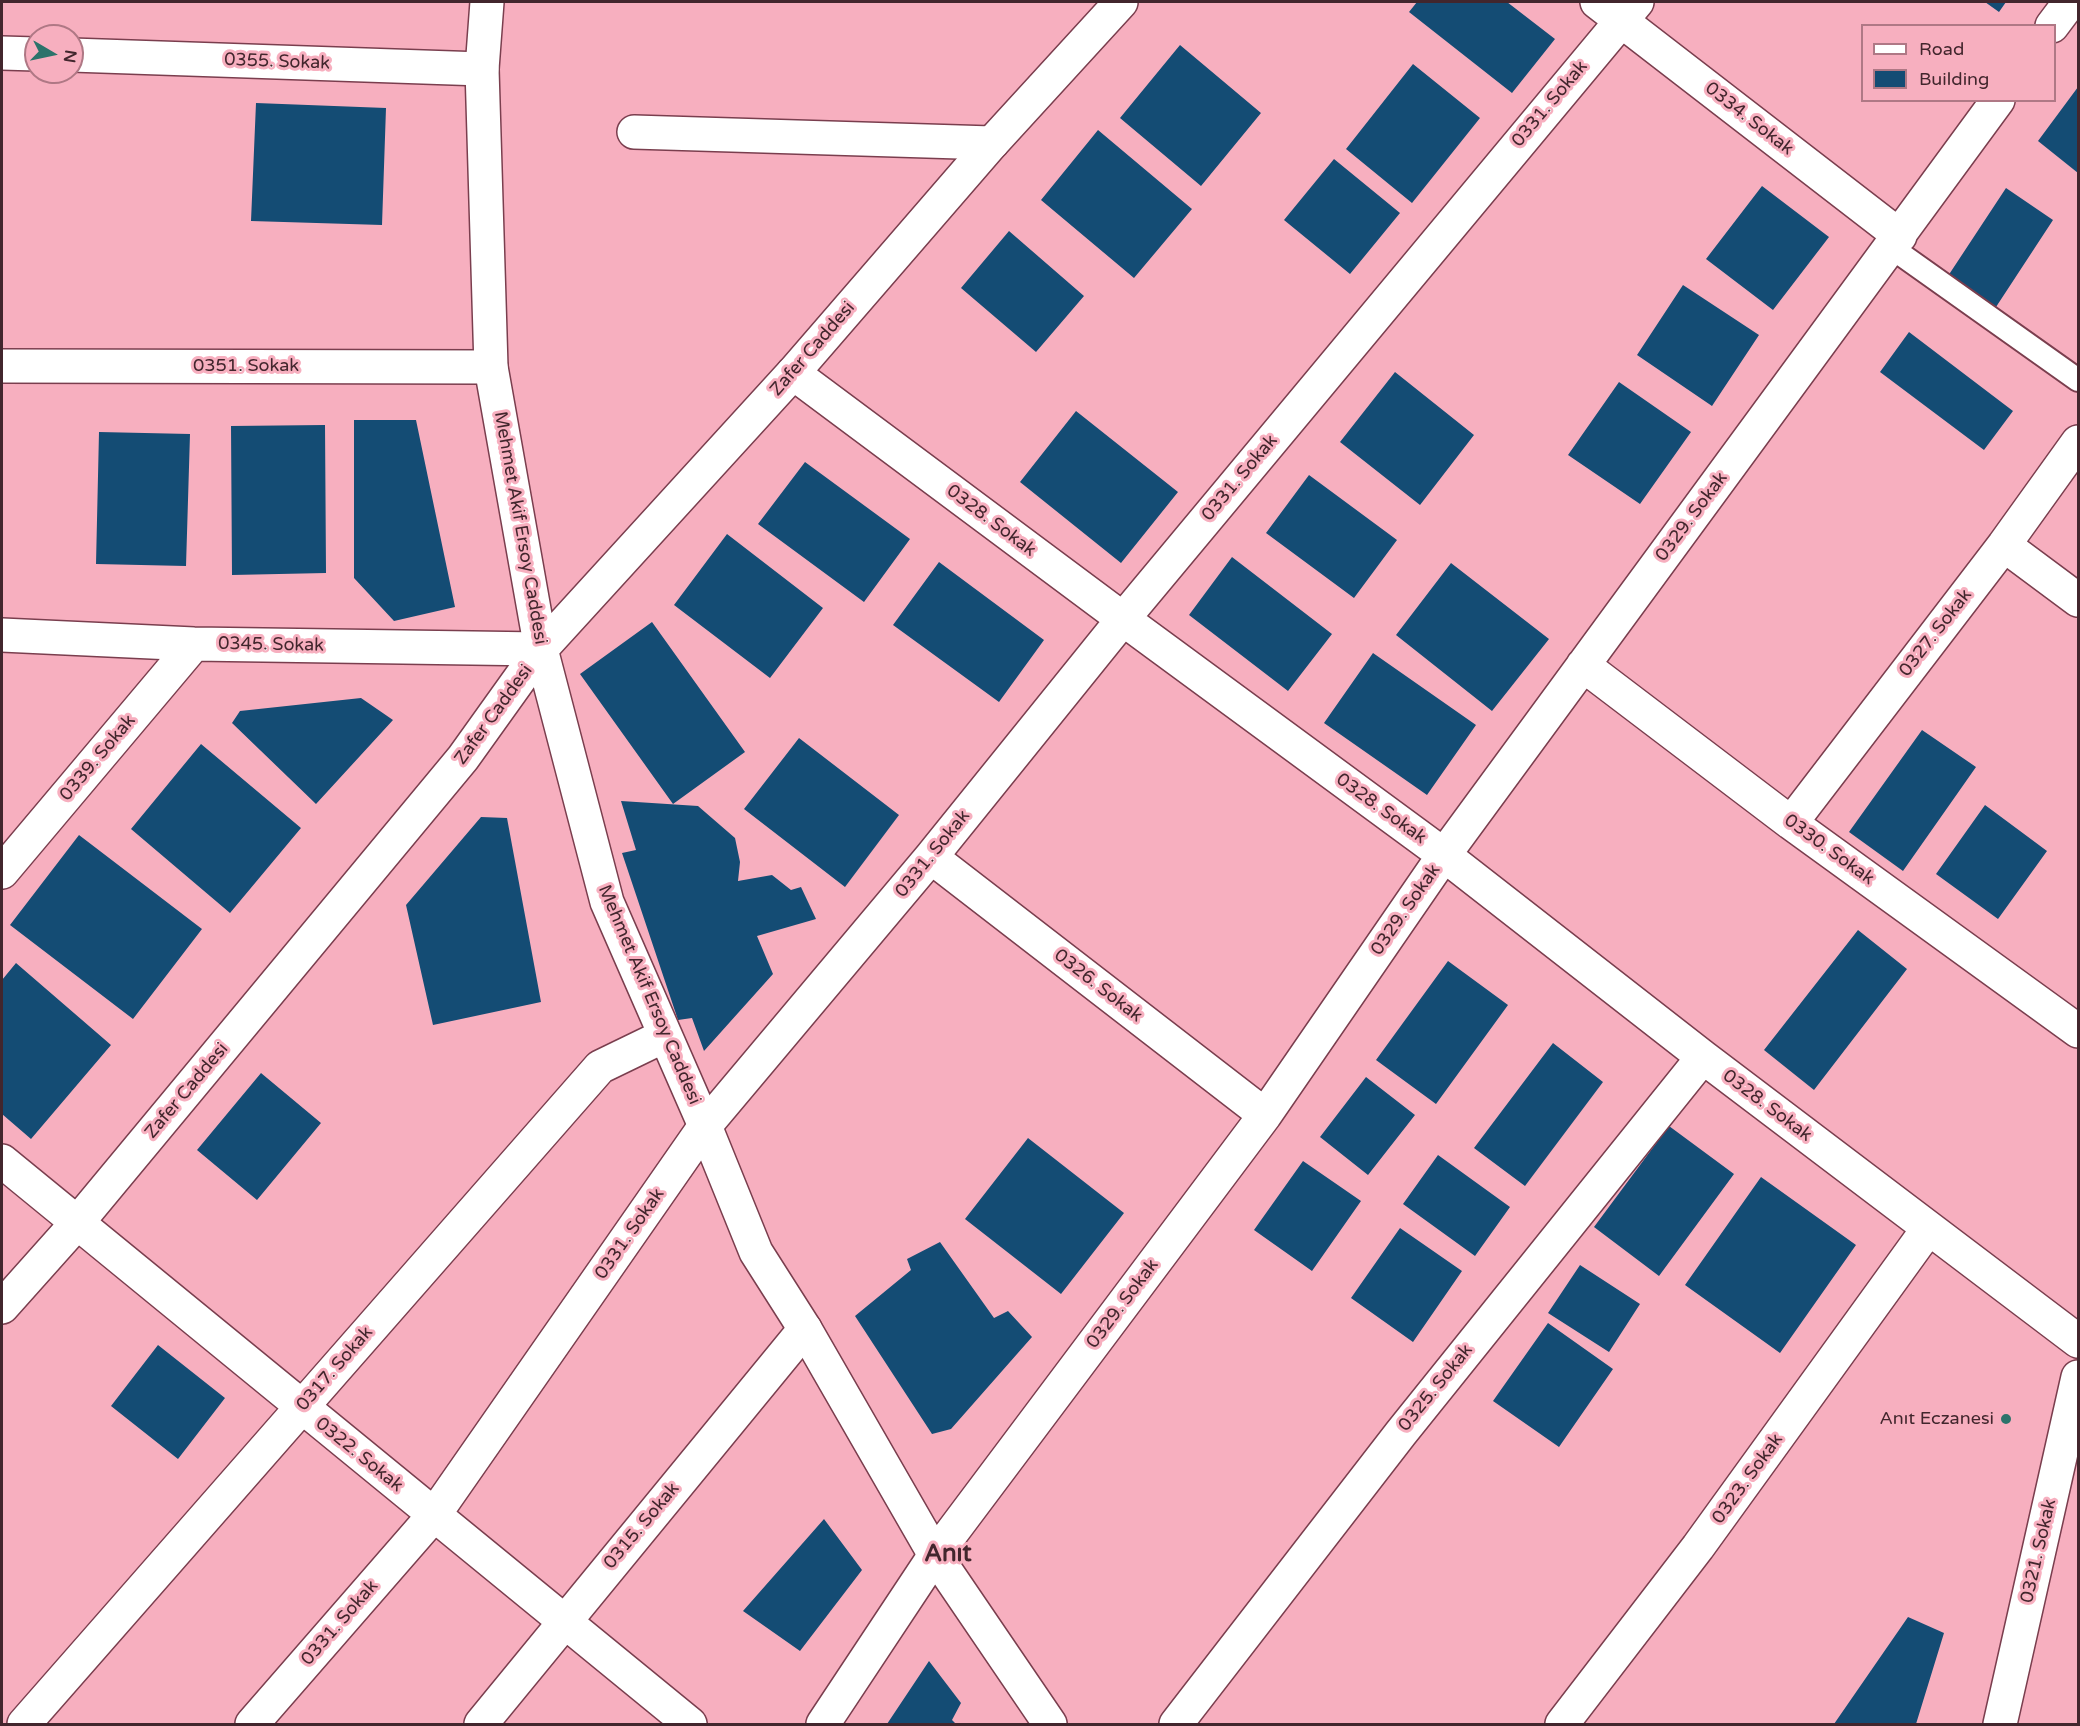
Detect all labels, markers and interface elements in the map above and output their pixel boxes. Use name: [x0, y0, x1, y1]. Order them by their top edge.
north arrow: [24, 24, 84, 84]
legend: [1861, 24, 2056, 102]
text: Road: [1919, 38, 1964, 60]
text: N: [59, 49, 81, 64]
street label: 0355. Sokak: [224, 49, 330, 75]
street label: 0331. Sokak: [1508, 56, 1592, 152]
text: Building: [1919, 68, 1989, 90]
street label: 0334. Sokak: [1701, 78, 1797, 160]
street label: Zafer Caddesi: [766, 297, 860, 401]
street label: 0351. Sokak: [193, 355, 299, 377]
street label: Mehmet Akif Ersoy Caddesi: [489, 410, 551, 646]
street label: 0331. Sokak: [1198, 430, 1282, 526]
street label: 0329. Sokak: [1651, 468, 1733, 566]
street label: 0328. Sokak: [942, 480, 1040, 562]
street label: 0327. Sokak: [1895, 585, 1977, 681]
street label: 0345. Sokak: [218, 633, 324, 657]
street label: Zafer Caddesi: [451, 661, 537, 769]
street label: 0339. Sokak: [56, 710, 140, 806]
street label: 0328. Sokak: [1332, 769, 1430, 849]
street label: 0331. Sokak: [891, 806, 975, 902]
street label: 0330. Sokak: [1780, 810, 1878, 890]
street label: 0329. Sokak: [1367, 860, 1445, 960]
street label: Mehmet Akif Ersoy Caddesi: [593, 882, 705, 1108]
street label: 0326. Sokak: [1050, 945, 1146, 1027]
street label: Zafer Caddesi: [141, 1039, 233, 1143]
street label: 0328. Sokak: [1718, 1065, 1816, 1147]
street label: 0331. Sokak: [591, 1184, 669, 1284]
street label: 0329. Sokak: [1082, 1255, 1164, 1353]
street label: 0317. Sokak: [292, 1322, 378, 1416]
street label: 0325. Sokak: [1394, 1340, 1478, 1436]
place label: Anıt Eczanesi: [1880, 1408, 1994, 1430]
marker: Anıt Eczanesi: [1999, 1412, 2013, 1426]
street label: 0322. Sokak: [311, 1413, 407, 1497]
street label: 0323. Sokak: [1708, 1430, 1788, 1528]
street label: 0315. Sokak: [600, 1478, 684, 1574]
street label: 0321. Sokak: [2017, 1497, 2061, 1605]
district label: Anıt: [924, 1541, 972, 1569]
street label: 0331. Sokak: [297, 1576, 383, 1670]

